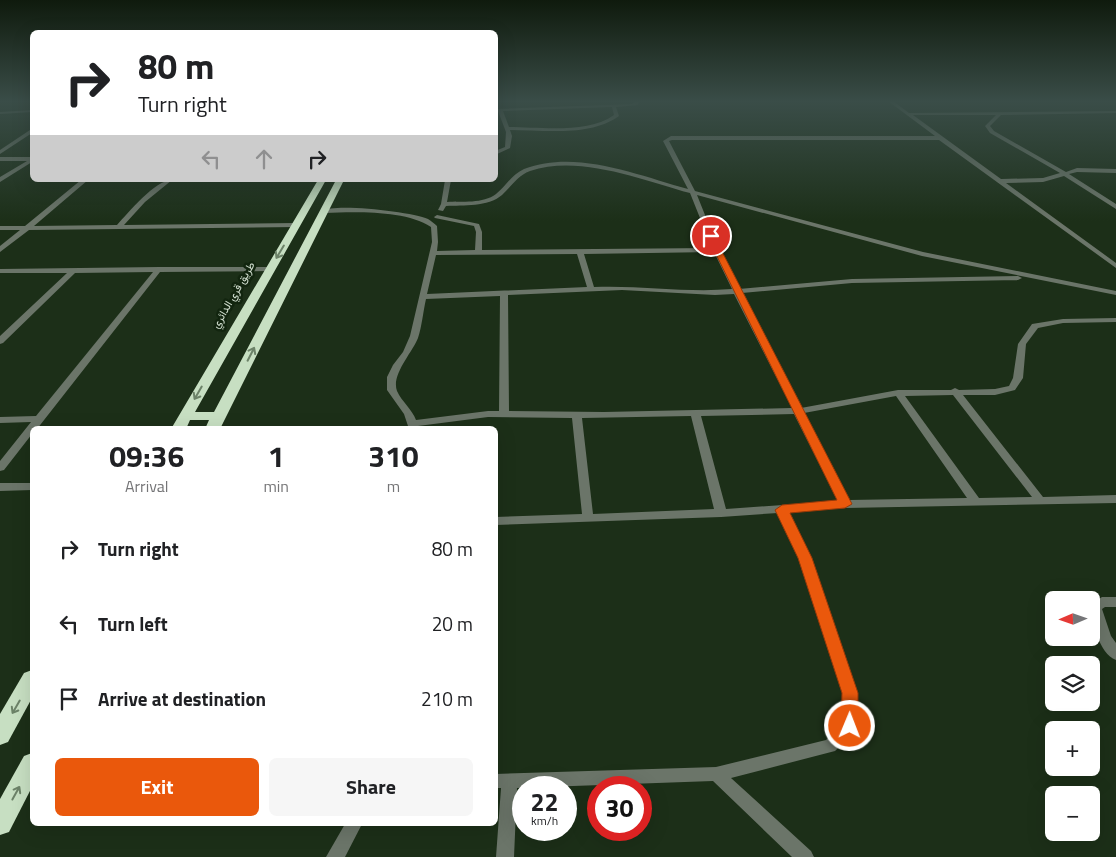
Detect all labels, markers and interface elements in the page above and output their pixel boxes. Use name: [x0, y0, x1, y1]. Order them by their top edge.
text: 80 m: [138, 39, 214, 93]
icon: right: [55, 50, 120, 115]
text: Turn right: [138, 87, 227, 121]
icon: left: [197, 145, 225, 173]
icon: ahead: [250, 145, 278, 173]
icon: right: [303, 145, 331, 173]
pin: [690, 215, 732, 257]
icon: arrive: [697, 222, 725, 250]
one-way arrow: [274, 245, 284, 259]
street label: طريق قري الدائري: [207, 259, 260, 332]
one-way arrow: [246, 347, 256, 362]
one-way arrow: [193, 385, 203, 399]
text: 09:36: [109, 433, 184, 479]
text: 1: [268, 433, 285, 479]
text: 310: [368, 433, 419, 479]
text: Arrival: [125, 474, 168, 498]
text: min: [263, 474, 289, 498]
text: m: [387, 474, 400, 498]
text: Turn right: [98, 534, 179, 563]
text: 80 m: [432, 534, 473, 563]
icon: right: [55, 535, 83, 563]
north arrow: [1045, 591, 1100, 646]
map controls: [1045, 591, 1100, 841]
text: Turn left: [98, 609, 168, 638]
text: 20 m: [432, 609, 473, 638]
icon: left: [55, 610, 83, 638]
button: layers: [1045, 656, 1100, 711]
text: Arrive at destination: [98, 684, 266, 713]
text: 210 m: [421, 684, 473, 713]
icon: arrive: [55, 685, 83, 713]
one-way arrow: [11, 699, 21, 713]
position arrow: [823, 699, 875, 751]
button: +: [1045, 721, 1100, 776]
button: Exit: [55, 758, 259, 816]
button: Share: [269, 758, 473, 816]
speed limit sign: 30: [587, 776, 652, 841]
text: 22: [530, 783, 559, 821]
one-way arrow: [11, 786, 21, 801]
button: −: [1045, 786, 1100, 841]
text: km/h: [531, 811, 558, 830]

